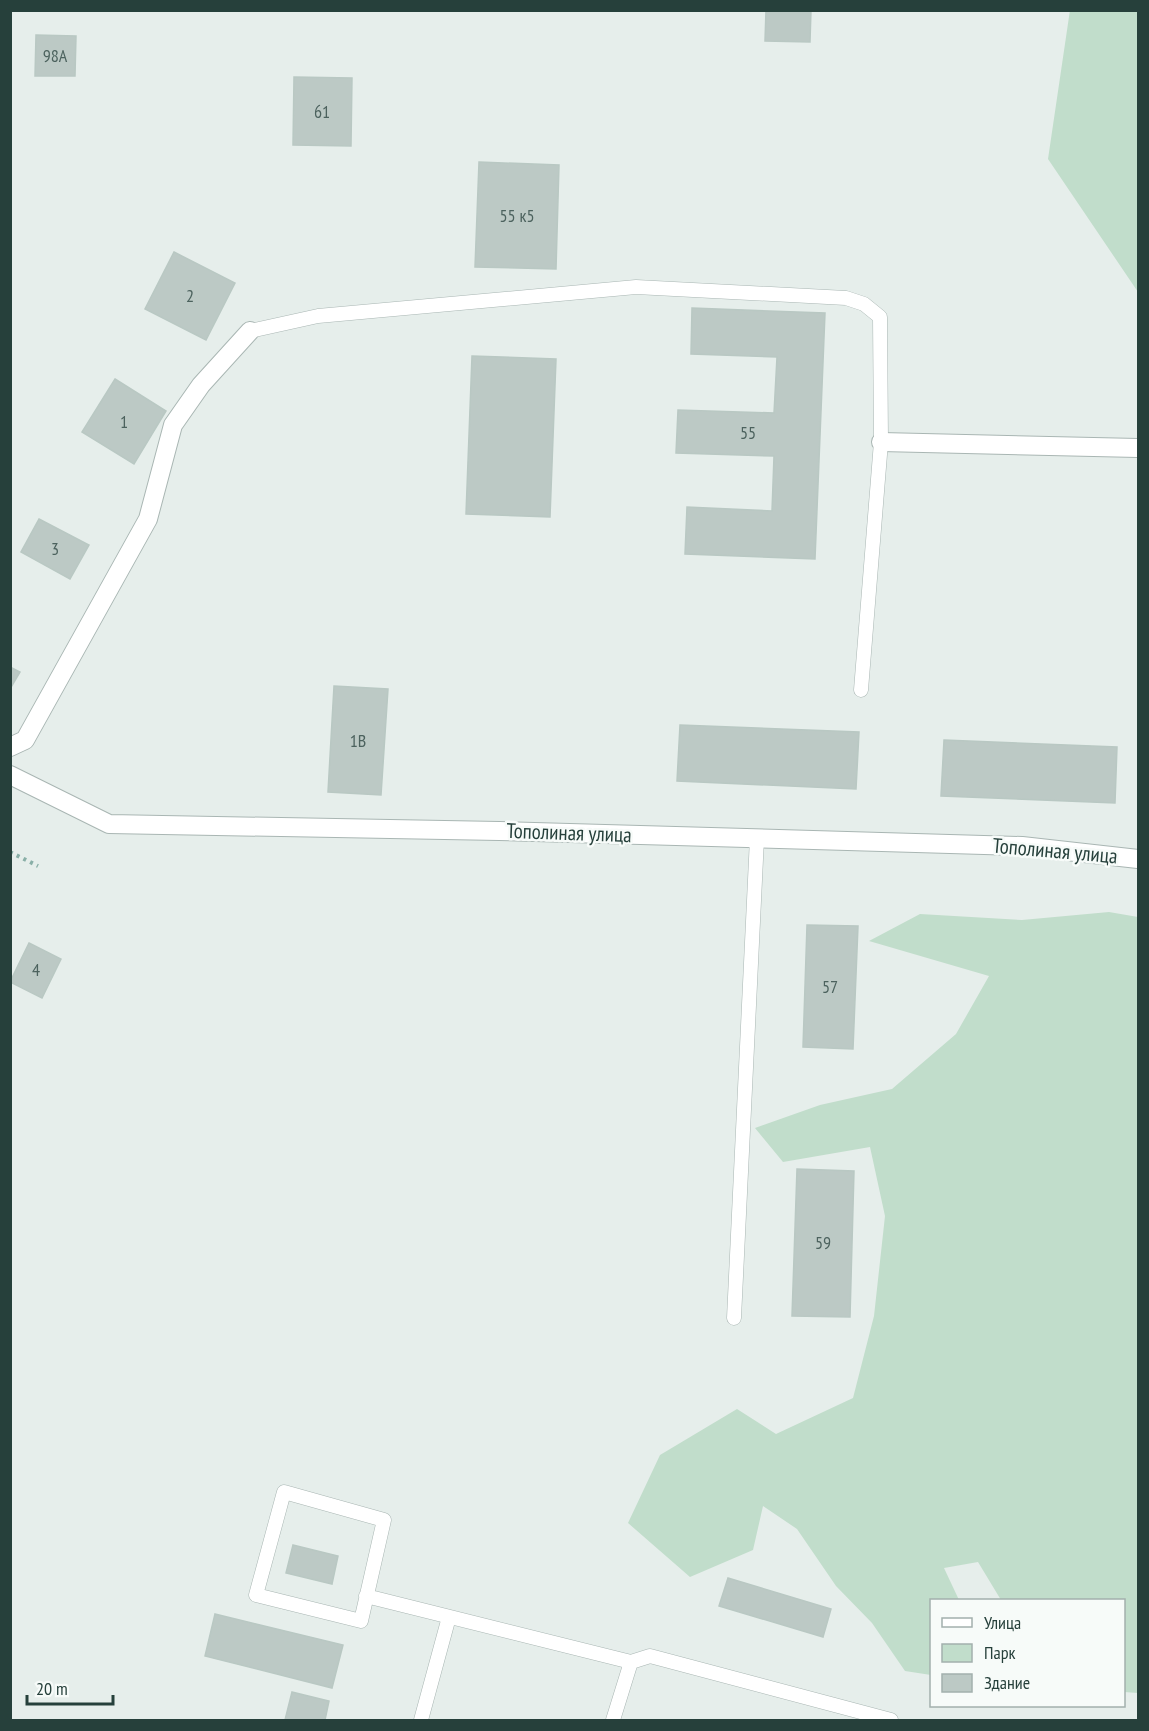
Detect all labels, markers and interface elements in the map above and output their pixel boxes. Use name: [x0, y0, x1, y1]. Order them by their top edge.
house number: 98А: [43, 44, 68, 67]
house number: 61: [314, 100, 330, 123]
house number: 55 к5: [499, 204, 535, 227]
house number: 2: [186, 284, 194, 307]
house number: 1: [120, 410, 128, 433]
house number: 55: [740, 421, 756, 444]
house number: 3: [51, 537, 59, 560]
house number: 1В: [350, 729, 366, 752]
street label: Тополиная улица: [506, 817, 632, 848]
street label: Тополиная улица: [991, 832, 1119, 869]
house number: 4: [32, 958, 40, 981]
house number: 57: [822, 975, 838, 998]
house number: 59: [815, 1231, 831, 1254]
legend: [930, 1599, 1125, 1707]
text: Улица: [984, 1611, 1021, 1634]
text: Парк: [984, 1641, 1015, 1664]
scale bar: [27, 1668, 112, 1706]
text: Здание: [984, 1671, 1030, 1694]
text: 20 m: [36, 1677, 68, 1700]

